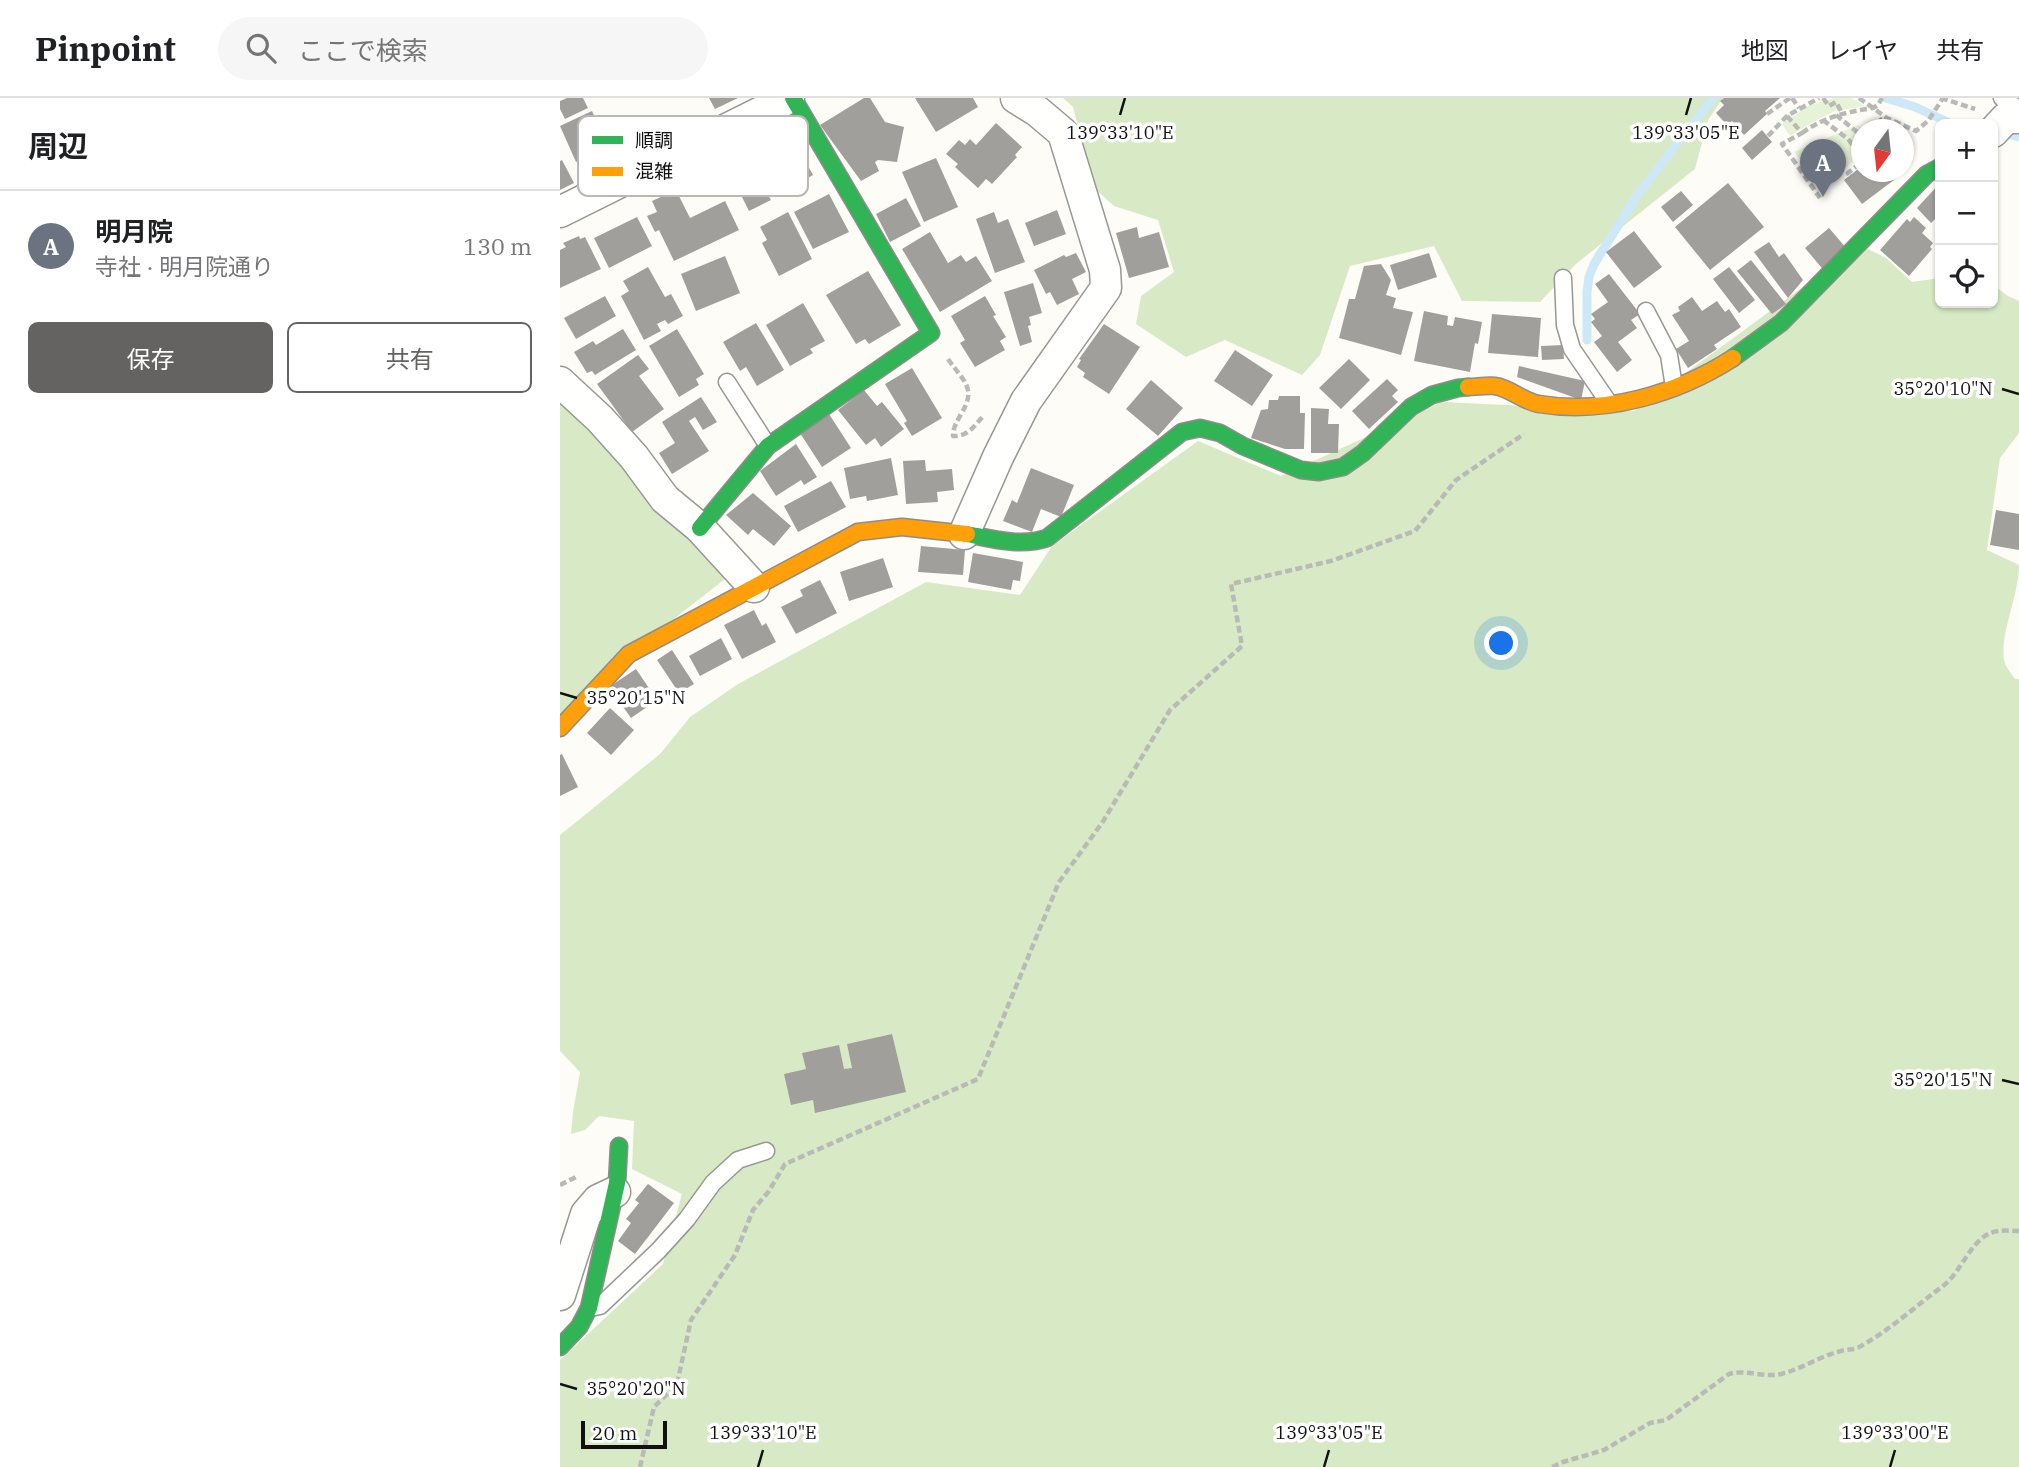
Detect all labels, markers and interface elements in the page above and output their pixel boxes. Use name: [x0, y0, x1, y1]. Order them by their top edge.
search box: [218, 17, 708, 80]
text: Pinpoint: [35, 27, 176, 70]
icon: search: [242, 29, 280, 67]
text: ここで検索: [298, 33, 428, 67]
text: 地図: [1741, 34, 1789, 66]
text: レイヤ: [1827, 34, 1898, 66]
text: 共有: [1936, 34, 1984, 66]
legend: [578, 116, 808, 196]
north arrow: [1851, 119, 1914, 182]
map controls: [1935, 119, 1998, 308]
button: +: [1935, 119, 1998, 182]
text: 139°33'10"E: [1066, 121, 1174, 144]
text: 139°33'05"E: [1632, 121, 1740, 144]
text: 周辺: [28, 126, 88, 165]
text: 順調: [635, 128, 673, 152]
pin: A: [1800, 139, 1846, 197]
text: 混雑: [635, 159, 673, 183]
button: −: [1935, 182, 1998, 245]
text: 明月院: [95, 214, 173, 248]
text: A: [43, 231, 59, 261]
text: 130 m: [463, 231, 532, 261]
button: locate: [1935, 245, 1998, 308]
text: 寺社 · 明月院通り: [95, 251, 274, 281]
button: 保存: [28, 322, 273, 393]
button: 共有: [287, 322, 532, 393]
text: 35°20'10"N: [1894, 377, 1993, 400]
your location: [1484, 626, 1518, 660]
text: 35°20'15"N: [587, 686, 686, 709]
text: 35°20'15"N: [1894, 1068, 1993, 1091]
text: 35°20'20"N: [587, 1377, 686, 1400]
scale bar: [581, 1418, 667, 1450]
text: 20 m: [592, 1421, 637, 1445]
text: 139°33'10"E: [709, 1421, 817, 1444]
text: 139°33'05"E: [1275, 1421, 1383, 1444]
text: 139°33'00"E: [1841, 1421, 1949, 1444]

